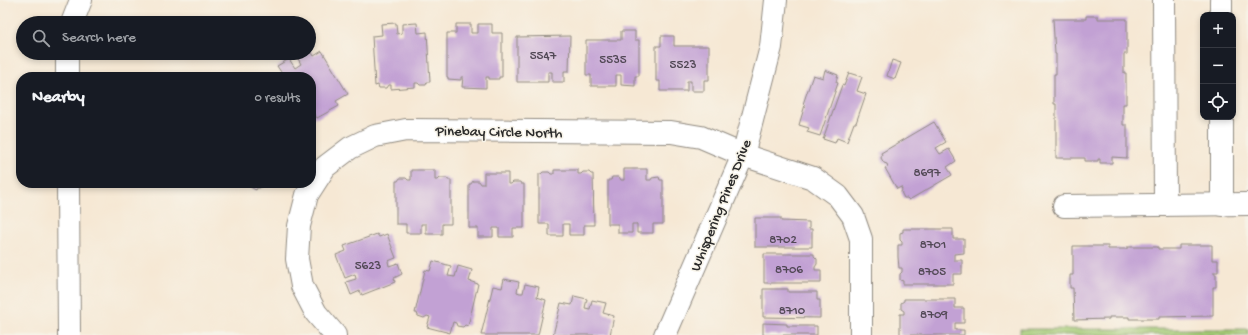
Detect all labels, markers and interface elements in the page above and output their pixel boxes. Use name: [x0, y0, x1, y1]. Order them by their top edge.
map controls: [1200, 12, 1236, 120]
button: +: [1200, 12, 1236, 48]
search box: [16, 16, 316, 60]
icon: search: [30, 27, 52, 49]
text: Search here: [62, 29, 136, 47]
button: −: [1200, 48, 1236, 84]
house number: 5547: [530, 49, 558, 64]
house number: 5535: [599, 53, 627, 68]
house number: 5523: [670, 58, 697, 73]
button: locate: [1200, 84, 1236, 120]
text: Nearby: [32, 88, 85, 108]
text: 0 results: [254, 91, 300, 106]
street label: Pinebay Circle North: [434, 123, 563, 143]
street label: Whispering Pines Drive: [687, 137, 757, 274]
house number: 8697: [914, 166, 942, 181]
house number: 8702: [769, 233, 797, 248]
house number: 8701: [920, 238, 946, 253]
house number: 5623: [355, 259, 382, 274]
house number: 8706: [775, 263, 803, 278]
house number: 8705: [918, 265, 946, 280]
house number: 8710: [779, 304, 806, 319]
house number: 8709: [920, 308, 948, 323]

